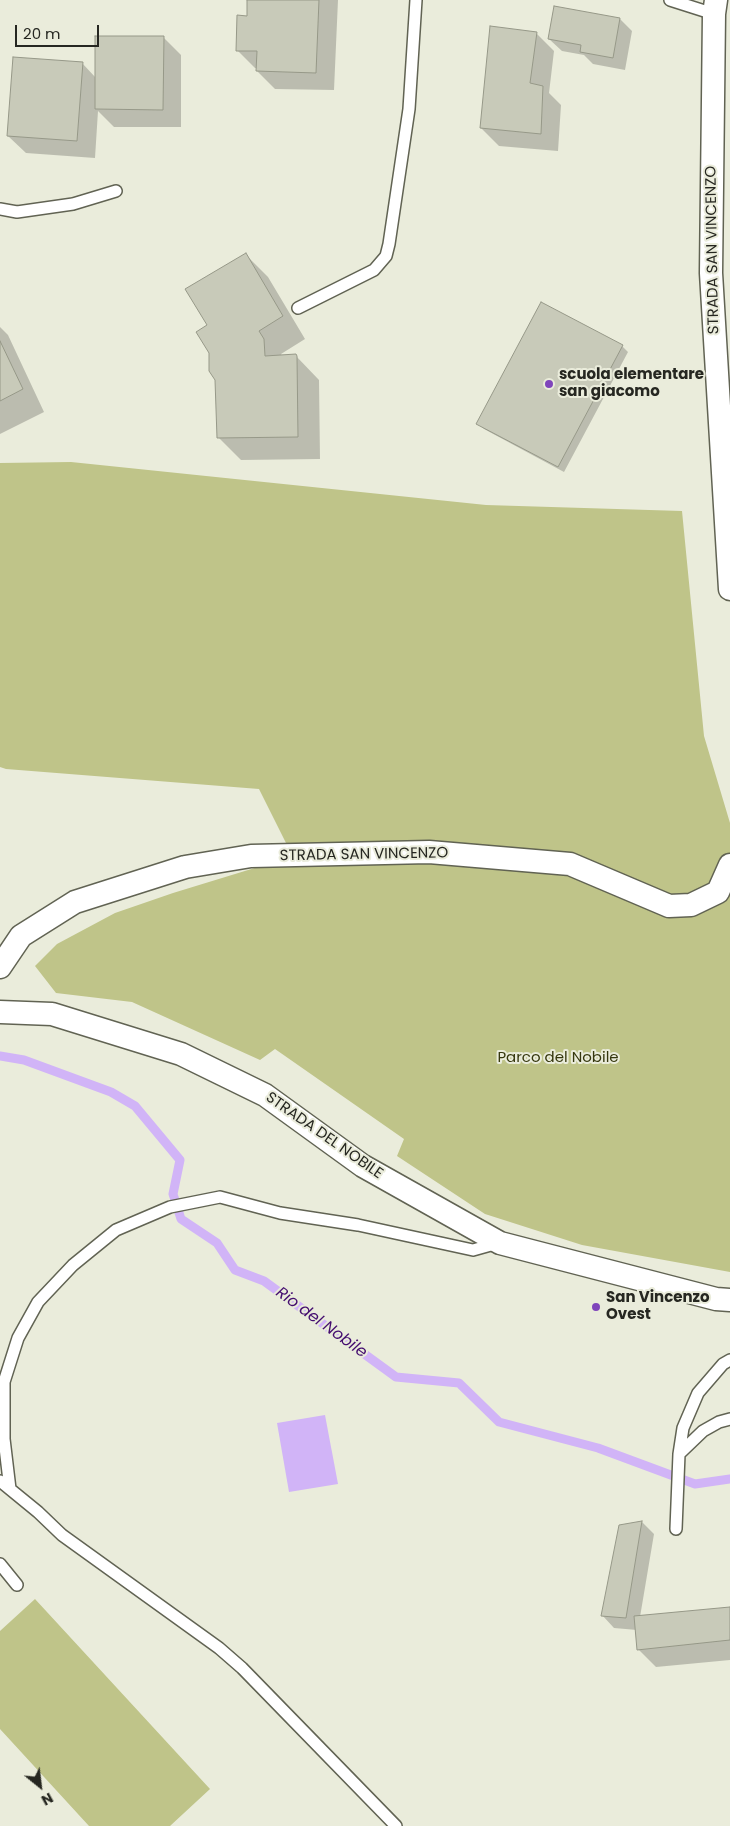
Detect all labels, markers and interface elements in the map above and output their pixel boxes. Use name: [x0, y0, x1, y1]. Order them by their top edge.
scale bar: [18, 15, 101, 47]
text: 20 m: [23, 23, 61, 44]
street label: STRADA SAN VINCENZO: [703, 166, 723, 334]
place label: scuola elementare san giacomo: [559, 366, 704, 401]
marker: scuola elementare san giacomo: [543, 378, 555, 390]
street label: STRADA SAN VINCENZO: [280, 845, 448, 865]
park label: Parco del Nobile: [497, 1049, 619, 1067]
street label: STRADA DEL NOBILE: [262, 1089, 386, 1183]
water label: Rio del Nobile: [272, 1283, 370, 1363]
place label: San Vincenzo Ovest: [606, 1289, 710, 1324]
marker: San Vincenzo Ovest: [590, 1301, 602, 1313]
north arrow: [15, 1761, 65, 1811]
text: N: [38, 1788, 57, 1810]

